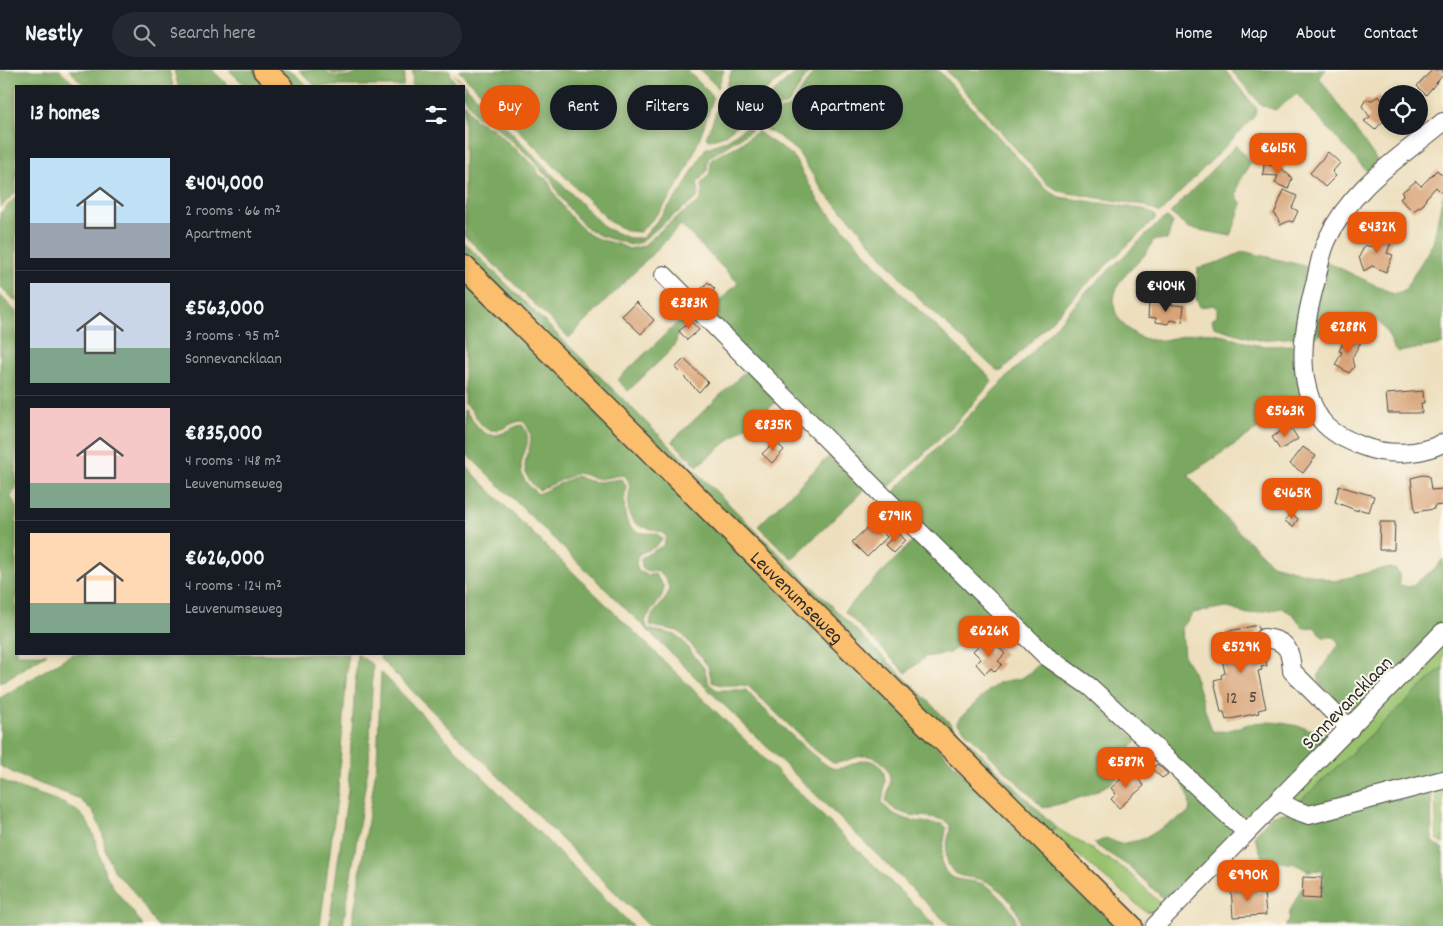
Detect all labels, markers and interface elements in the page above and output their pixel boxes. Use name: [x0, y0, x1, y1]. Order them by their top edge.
search box: [112, 12, 462, 57]
text: Nestly: [25, 18, 82, 52]
icon: search: [130, 21, 158, 49]
text: Search here: [170, 21, 256, 48]
text: Home: [1175, 22, 1212, 47]
text: Map: [1240, 22, 1268, 47]
text: About: [1296, 22, 1336, 47]
text: Contact: [1364, 22, 1418, 47]
chip: Buy: [480, 85, 540, 130]
chip: Rent: [550, 85, 617, 130]
chip: Filters: [627, 85, 708, 130]
chip: New: [718, 85, 782, 130]
chip: Apartment: [792, 85, 903, 130]
map controls: [1378, 85, 1428, 135]
button: locate: [1378, 85, 1428, 135]
text: 13 homes: [30, 100, 100, 130]
icon: filters: [422, 101, 450, 129]
pin: €615K: [1243, 132, 1313, 175]
text: €615K: [1260, 137, 1296, 160]
text: €404,000: [185, 170, 264, 200]
icon: home: [70, 178, 130, 238]
text: 2 rooms · 66 m²: [185, 200, 281, 223]
pin: €432K: [1342, 212, 1412, 254]
text: €432K: [1358, 216, 1396, 239]
text: Apartment: [185, 223, 252, 246]
pin: €404K: [1131, 270, 1201, 313]
text: €404K: [1147, 275, 1185, 298]
pin: €383K: [654, 288, 724, 330]
text: €383K: [671, 292, 707, 315]
text: €563,000: [185, 295, 264, 325]
icon: home: [70, 303, 130, 363]
pin: €288K: [1313, 312, 1383, 354]
text: €288K: [1330, 316, 1366, 339]
text: 3 rooms · 95 m²: [185, 325, 280, 348]
text: Sonnevancklaan: [185, 348, 282, 371]
pin: €563K: [1250, 396, 1320, 438]
text: €563K: [1266, 400, 1304, 423]
pin: €835K: [738, 410, 808, 452]
text: €835K: [754, 414, 792, 437]
text: €835,000: [185, 420, 263, 450]
icon: home: [70, 428, 130, 488]
text: 4 rooms · 148 m²: [185, 450, 281, 473]
text: Leuvenumseweg: [185, 473, 283, 496]
pin: €465K: [1257, 478, 1327, 520]
text: €465K: [1273, 482, 1311, 505]
pin: €791K: [860, 500, 930, 543]
text: €791K: [878, 505, 912, 528]
text: €626,000: [185, 545, 265, 575]
street label: Leuvenumseweg: [742, 546, 849, 652]
icon: home: [70, 553, 130, 613]
text: 4 rooms · 124 m²: [185, 575, 282, 598]
text: Leuvenumseweg: [185, 598, 283, 621]
pin: €626K: [954, 616, 1024, 658]
text: €626K: [970, 620, 1009, 643]
pin: €529K: [1206, 632, 1276, 674]
text: €529K: [1222, 636, 1260, 659]
street label: Sonnevancklaan: [1296, 651, 1400, 757]
house number: 5: [1249, 686, 1257, 711]
house number: 12: [1226, 687, 1238, 712]
pin: €587K: [1091, 746, 1161, 789]
text: €587K: [1108, 751, 1144, 774]
pin: €990K: [1213, 860, 1283, 902]
text: €990K: [1228, 864, 1268, 887]

